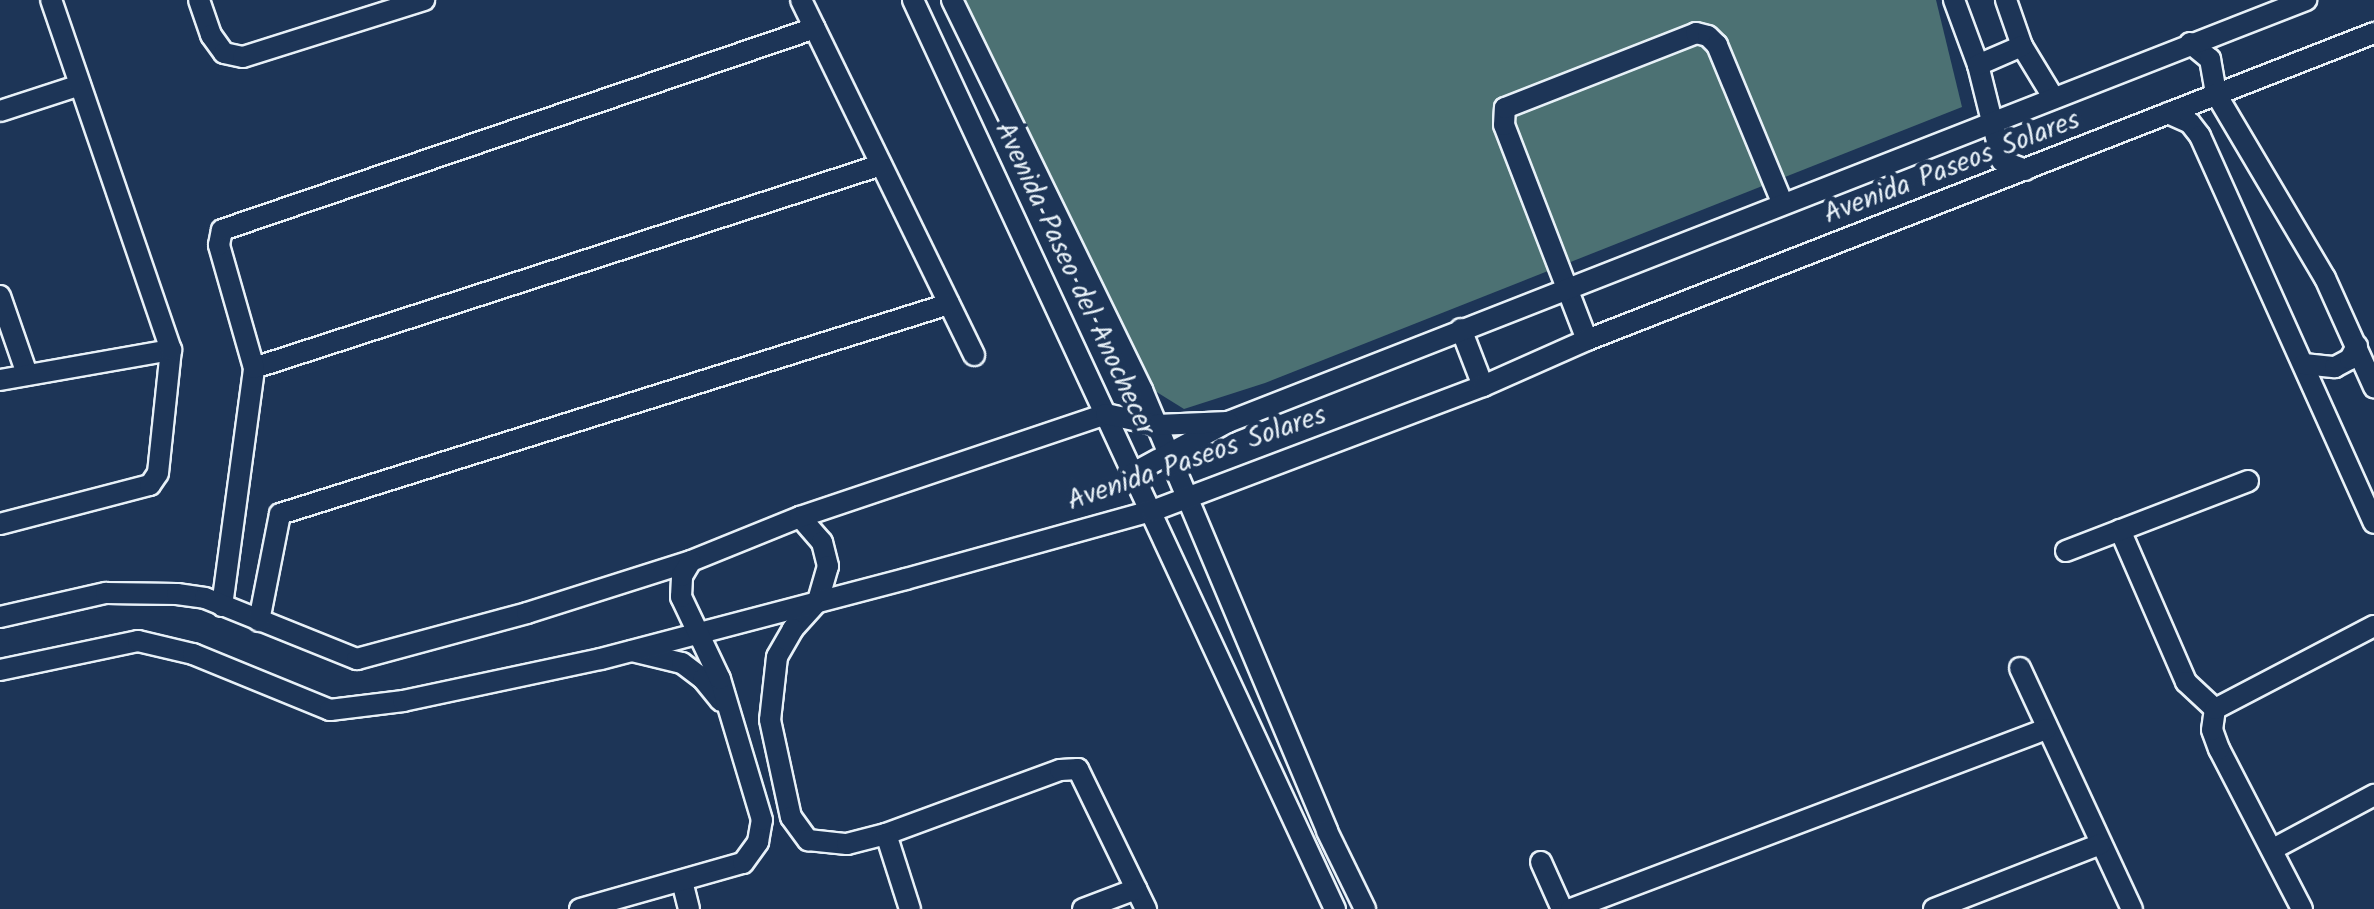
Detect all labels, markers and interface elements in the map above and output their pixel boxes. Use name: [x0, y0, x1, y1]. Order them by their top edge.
street label: Avenida Paseos Solares: [1819, 104, 2085, 232]
street label: Avenida Paseo del Anochecer: [987, 117, 1161, 441]
street label: Avenida Paseos Solares: [1063, 399, 1331, 519]

